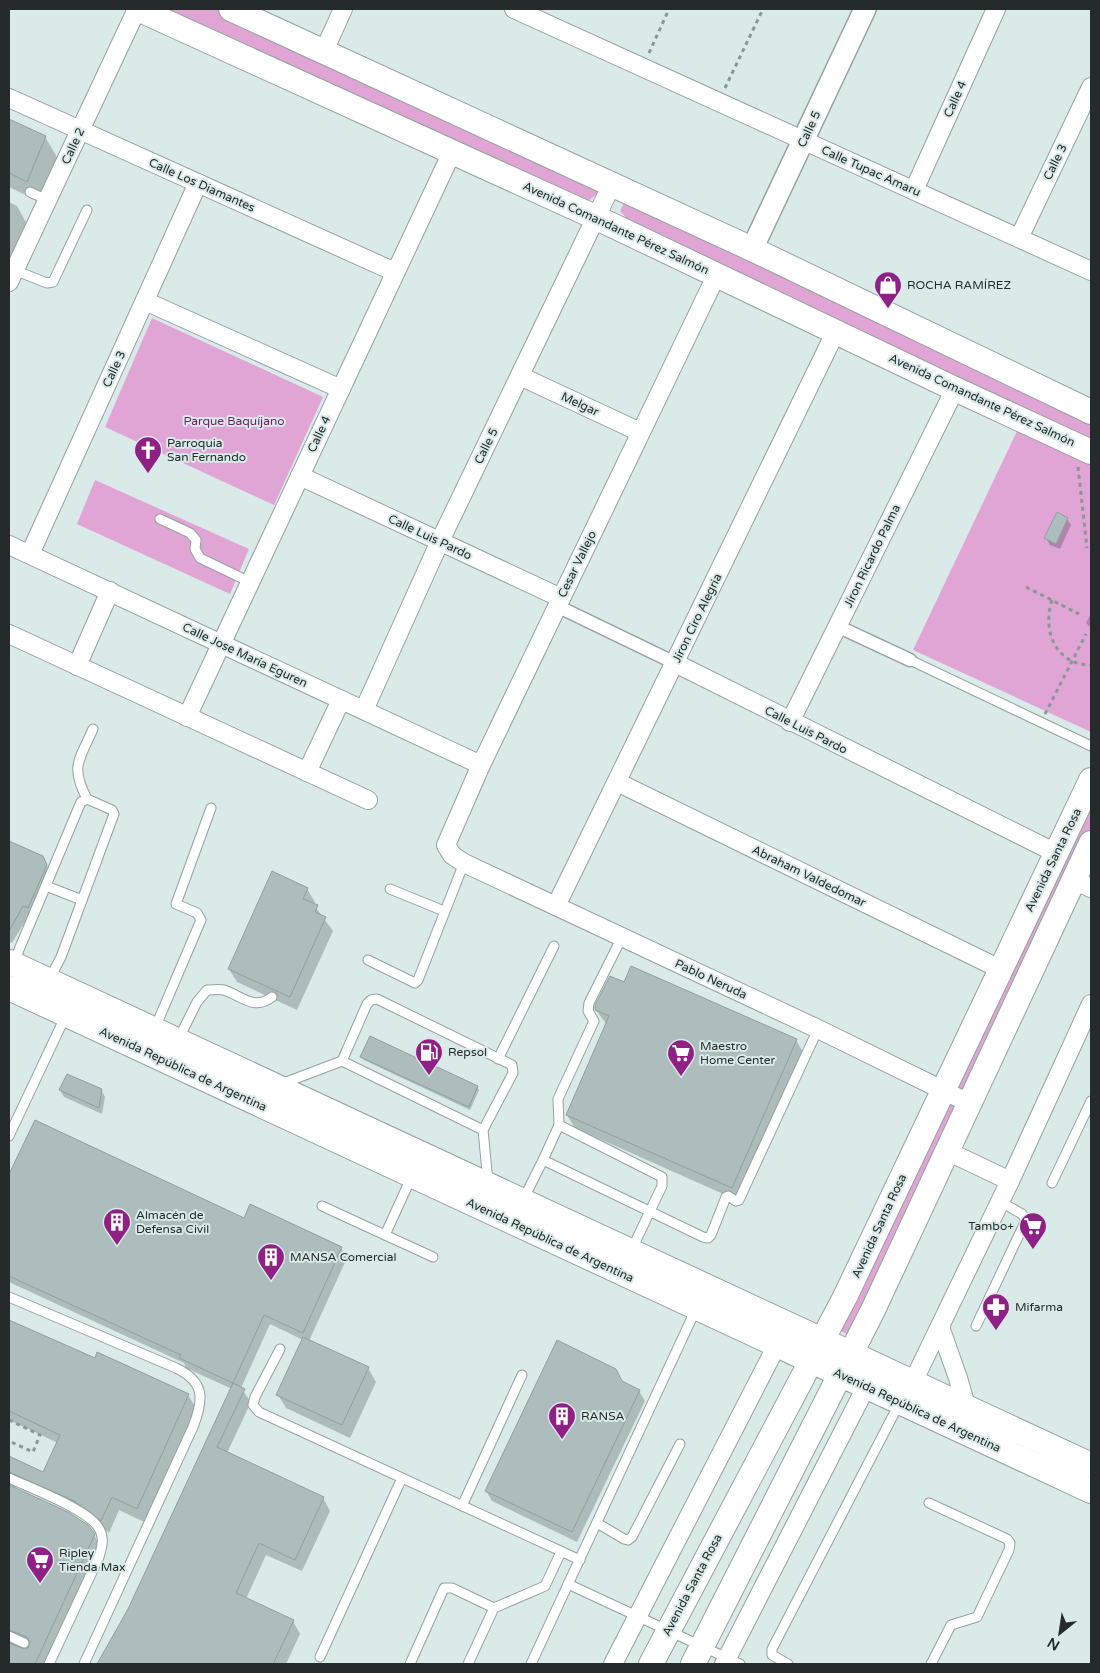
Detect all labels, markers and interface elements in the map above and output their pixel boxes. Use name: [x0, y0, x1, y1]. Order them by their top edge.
street label: Calle 4: [941, 78, 969, 119]
street label: Calle 5: [795, 109, 823, 149]
street label: Calle 2: [59, 126, 87, 166]
street label: Calle 3: [1040, 142, 1070, 182]
street label: Calle Tupac Amaru: [819, 143, 923, 199]
street label: Calle Los Diamantes: [147, 155, 257, 215]
street label: Avenida Comandante Pérez Salmón: [521, 179, 711, 277]
shop icon: ROCHA RAMÍREZ: [873, 270, 903, 309]
place label: ROCHA RAMÍREZ: [907, 278, 1011, 292]
street label: Calle 3: [100, 349, 128, 389]
street label: Avenida Comandante Pérez Salmón: [887, 351, 1077, 449]
street label: Melgar: [559, 389, 601, 419]
street label: Calle 4: [305, 413, 334, 454]
park label: Parque Baquíjano: [183, 414, 285, 428]
street label: Calle 5: [471, 426, 501, 466]
church icon: Parroquia San Fernando: [133, 435, 163, 474]
place label: Parroquia San Fernando: [167, 436, 246, 464]
street label: Jíron Ricardo Palma: [841, 502, 903, 610]
street label: Calle Luis Pardo: [386, 511, 474, 563]
street label: Cesar Vallejo: [555, 528, 599, 600]
street label: Jíron Ciro Alegria: [669, 571, 725, 665]
street label: Calle Jose María Eguren: [180, 620, 310, 690]
street label: Calle Luis Pardo: [762, 703, 850, 757]
street label: Avenida Santa Rosa: [1022, 806, 1084, 914]
street label: Abraham Valdedomar: [750, 842, 869, 910]
street label: Pablo Neruda: [673, 956, 749, 1002]
street label: Avenida República de Argentina: [97, 1024, 269, 1114]
fuel station icon: Repsol: [414, 1037, 444, 1076]
supermarket icon: Maestro Home Center: [666, 1038, 696, 1077]
place label: Maestro Home Center: [700, 1039, 776, 1067]
place label: Repsol: [448, 1045, 487, 1059]
street label: Avenida Santa Rosa: [849, 1172, 909, 1280]
street label: Avenida República de Argentina: [464, 1195, 636, 1285]
building icon: Almacén de Defensa Civil: [102, 1207, 132, 1246]
place label: Almacén de Defensa Civil: [136, 1208, 209, 1236]
supermarket icon: Tambo+: [1018, 1211, 1048, 1250]
place label: Tambo+: [968, 1219, 1014, 1233]
building icon: MANSA Comercial: [256, 1242, 286, 1281]
place label: MANSA Comercial: [290, 1250, 396, 1264]
pharmacy icon: Mifarma: [981, 1292, 1011, 1331]
place label: Mifarma: [1015, 1300, 1063, 1314]
street label: Avenida República de Argentina: [831, 1365, 1003, 1455]
building icon: RANSA: [547, 1401, 577, 1440]
place label: RANSA: [581, 1409, 625, 1423]
street label: Avenida Santa Rosa: [659, 1532, 725, 1638]
supermarket icon: Ripley Tienda Max: [25, 1545, 55, 1584]
place label: Ripley Tienda Max: [59, 1546, 126, 1574]
north arrow: [1035, 1608, 1085, 1658]
text: N: [1045, 1634, 1063, 1654]

